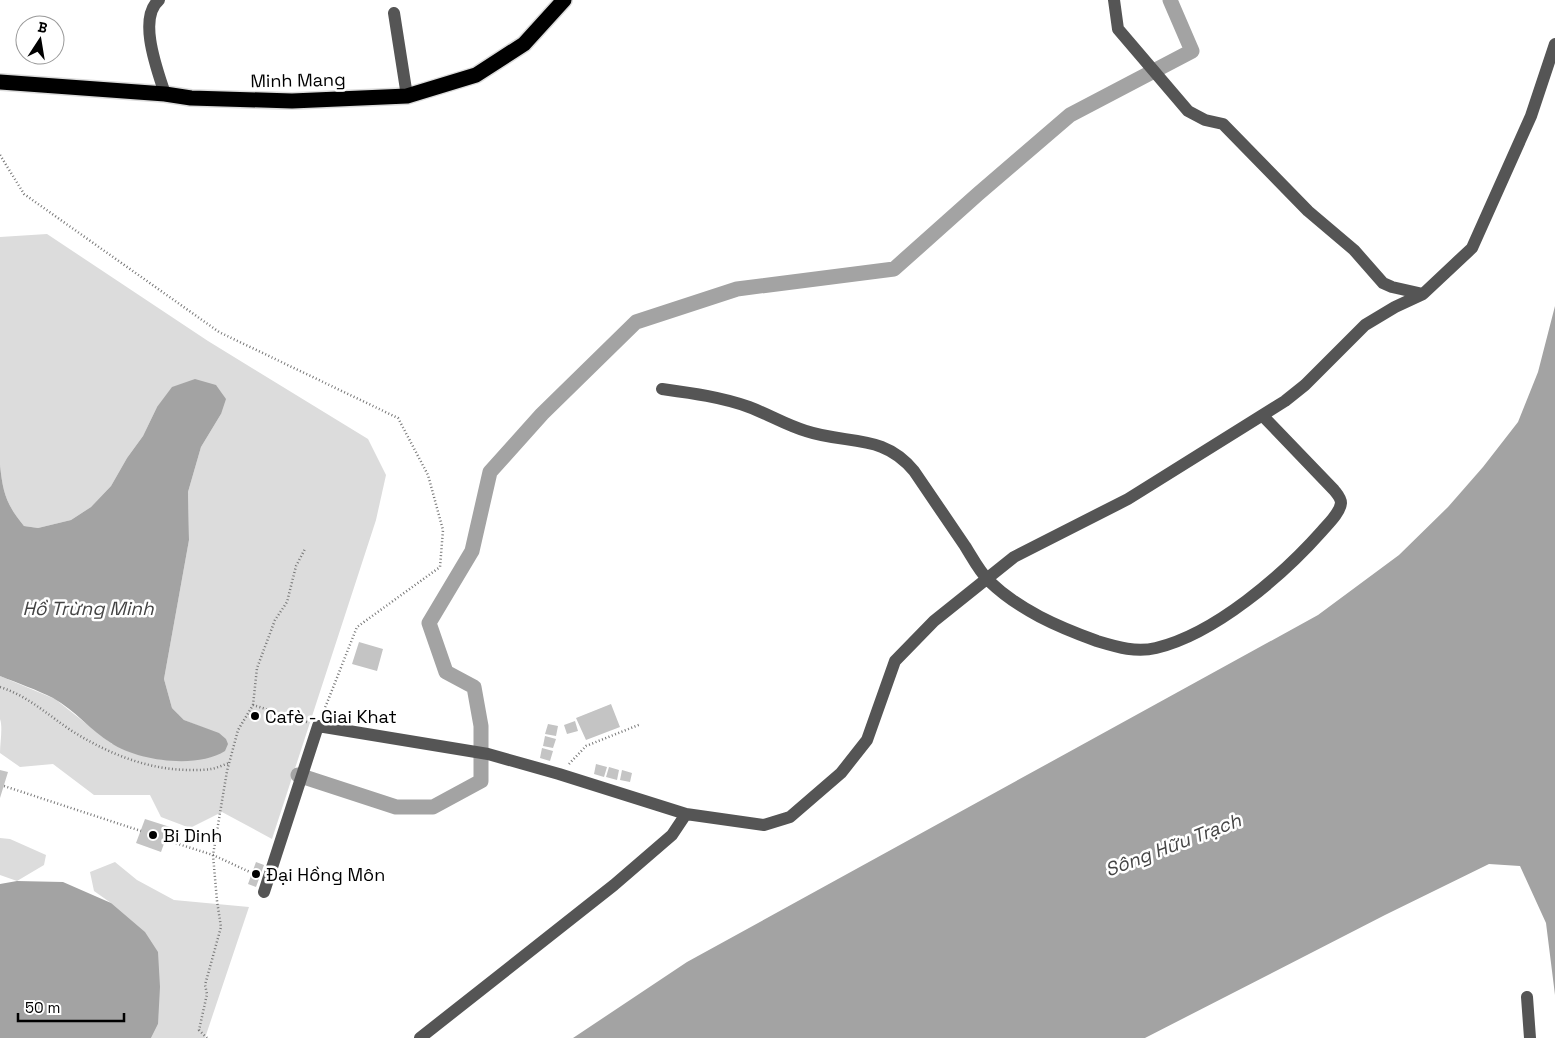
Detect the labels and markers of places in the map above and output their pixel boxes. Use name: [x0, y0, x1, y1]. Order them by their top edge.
place label: Cafè - Giai Khat: [265, 705, 397, 728]
marker: Cafè - Giai Khat: [249, 710, 261, 722]
place label: Bi Dinh: [163, 824, 222, 847]
marker: Bi Dinh: [147, 829, 159, 841]
place label: Đại Hồng Môn: [266, 863, 385, 886]
marker: Đại Hồng Môn: [250, 868, 262, 880]

